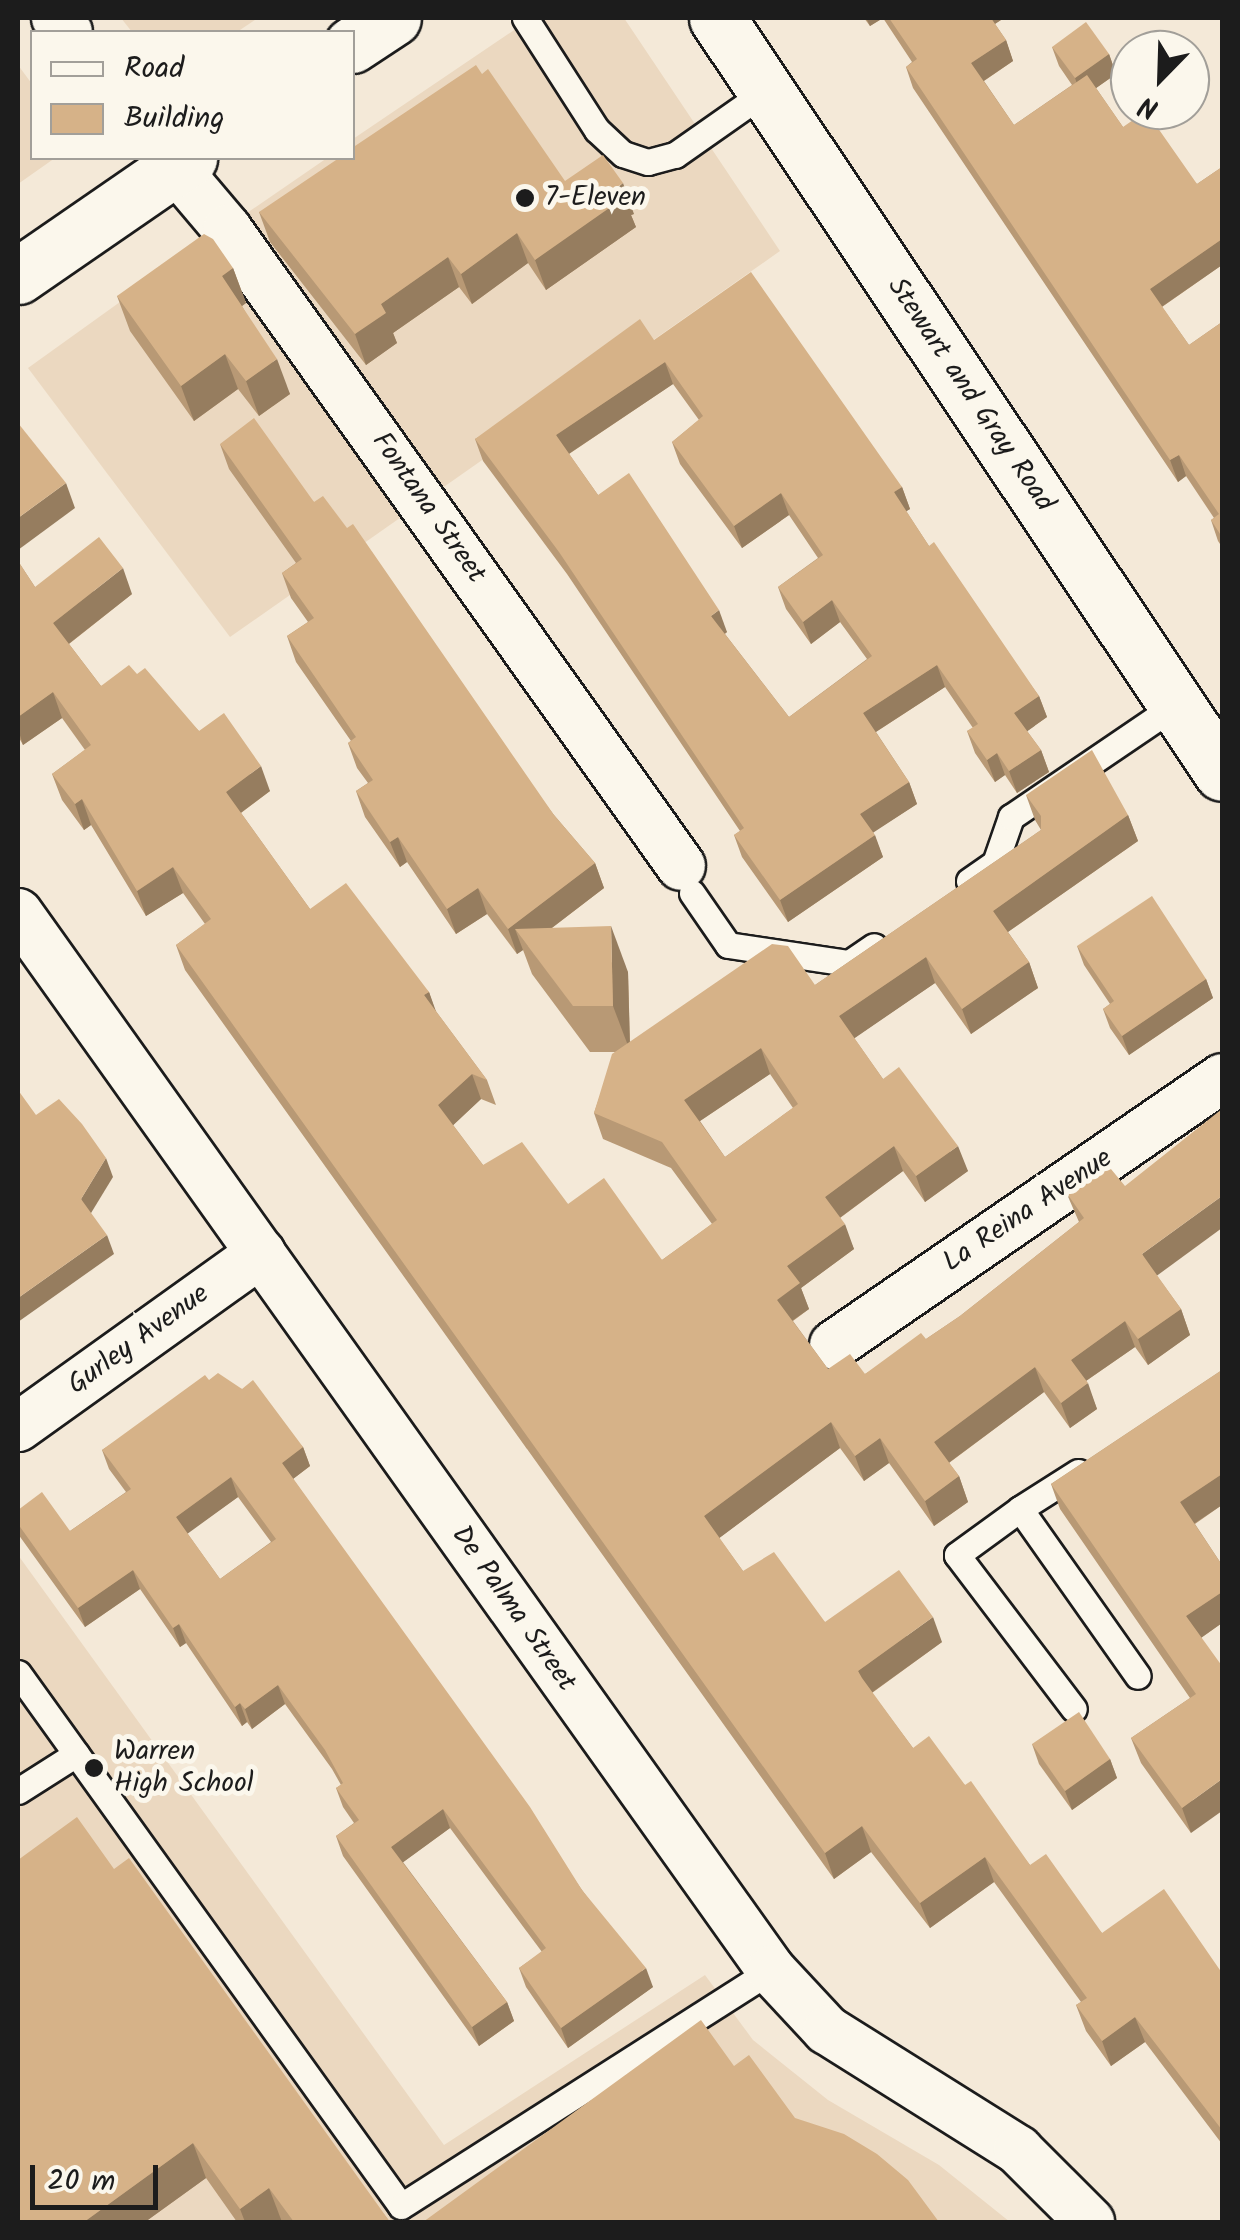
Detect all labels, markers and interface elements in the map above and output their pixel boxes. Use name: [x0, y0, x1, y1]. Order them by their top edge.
legend: [30, 30, 355, 160]
north arrow: [1110, 30, 1210, 130]
text: Road: [124, 45, 184, 93]
text: N: [1132, 82, 1166, 130]
text: Building: [124, 95, 224, 143]
place label: 7-Eleven: [545, 181, 646, 215]
marker: 7-Eleven: [514, 187, 536, 209]
street label: Stewart and Gray Road: [879, 272, 1061, 518]
street label: Fontana Street: [364, 426, 492, 590]
street label: La Reina Avenue: [937, 1142, 1119, 1280]
street label: Gurley Avenue: [62, 1278, 216, 1402]
street label: De Palma Street: [443, 1520, 583, 1698]
place label: Warren High School: [114, 1735, 254, 1801]
marker: Warren High School: [83, 1757, 105, 1779]
scale bar: [35, 2145, 162, 2207]
text: 20 m: [47, 2158, 115, 2206]

